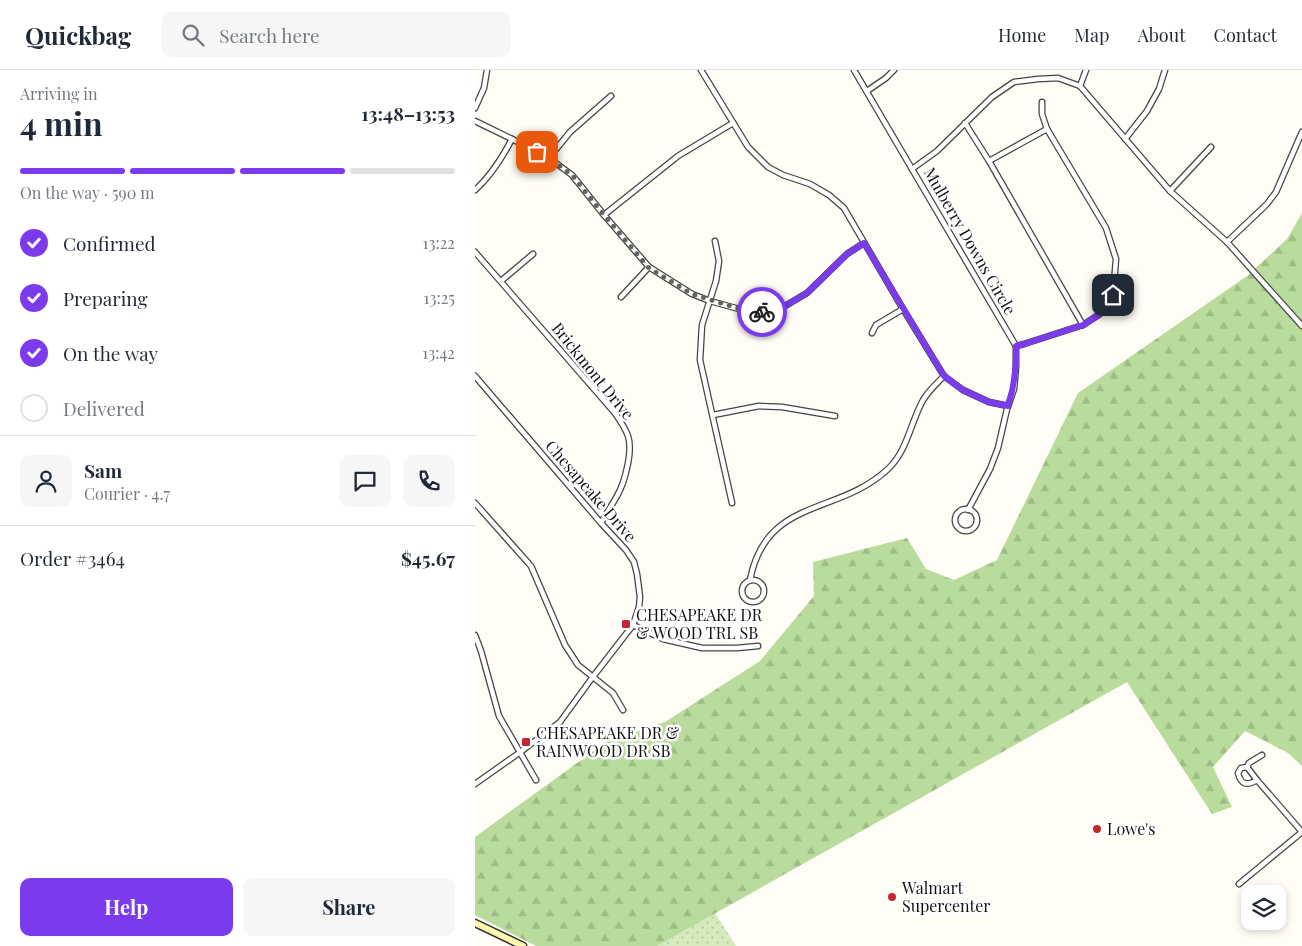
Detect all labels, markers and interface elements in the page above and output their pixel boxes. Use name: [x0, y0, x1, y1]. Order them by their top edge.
search box: [161, 12, 511, 57]
text: Quickbag: [25, 19, 131, 51]
icon: search: [179, 21, 207, 49]
text: Search here: [219, 22, 320, 48]
text: Home: [998, 23, 1046, 47]
text: Map: [1074, 23, 1109, 47]
text: About: [1137, 23, 1186, 47]
text: Contact: [1214, 23, 1277, 47]
text: Arriving in: [20, 83, 98, 104]
text: 13:48–13:53: [361, 100, 455, 126]
text: 4 min: [20, 101, 103, 144]
pin: [516, 131, 558, 173]
icon: bag: [523, 138, 551, 166]
street label: Mulberry Downs Circle: [920, 163, 1021, 318]
text: On the way · 590 m: [20, 182, 154, 203]
icon: check: [20, 229, 48, 257]
text: Confirmed: [63, 230, 156, 256]
text: 13:22: [423, 232, 455, 253]
pin: [1092, 274, 1134, 316]
icon: home: [1099, 281, 1127, 309]
icon: check: [20, 284, 48, 312]
text: Preparing: [63, 285, 148, 311]
text: 13:25: [424, 287, 455, 308]
courier: [737, 287, 787, 337]
icon: bike: [748, 298, 776, 326]
street label: Brickmont Drive: [548, 318, 639, 424]
icon: check: [20, 339, 48, 367]
text: On the way: [63, 340, 158, 366]
text: 13:42: [422, 342, 455, 363]
text: Delivered: [63, 395, 145, 421]
street label: Chesapeake Drive: [541, 435, 641, 546]
button: person: [20, 455, 72, 507]
button: chat: [339, 455, 391, 507]
button: phone: [403, 455, 455, 507]
text: Sam: [84, 457, 122, 483]
text: Courier · 4.7: [84, 483, 170, 504]
text: Order #3464: [20, 545, 125, 571]
text: $45.67: [401, 545, 455, 571]
place label: CHESAPEAKE DR & WOOD TRL SB: [636, 604, 763, 643]
marker: CHESAPEAKE DR & WOOD TRL SB: [620, 618, 632, 630]
place label: CHESAPEAKE DR & RAINWOOD DR SB: [536, 722, 680, 761]
marker: CHESAPEAKE DR & RAINWOOD DR SB: [520, 736, 532, 748]
place label: Lowe's: [1107, 818, 1155, 839]
marker: Lowe's: [1091, 823, 1103, 835]
place label: Walmart Supercenter: [901, 877, 990, 916]
button: Help: [20, 878, 233, 936]
button: Share: [243, 878, 455, 936]
map controls: [1241, 885, 1286, 930]
button: layers: [1241, 885, 1286, 930]
marker: Walmart Supercenter: [886, 891, 898, 903]

